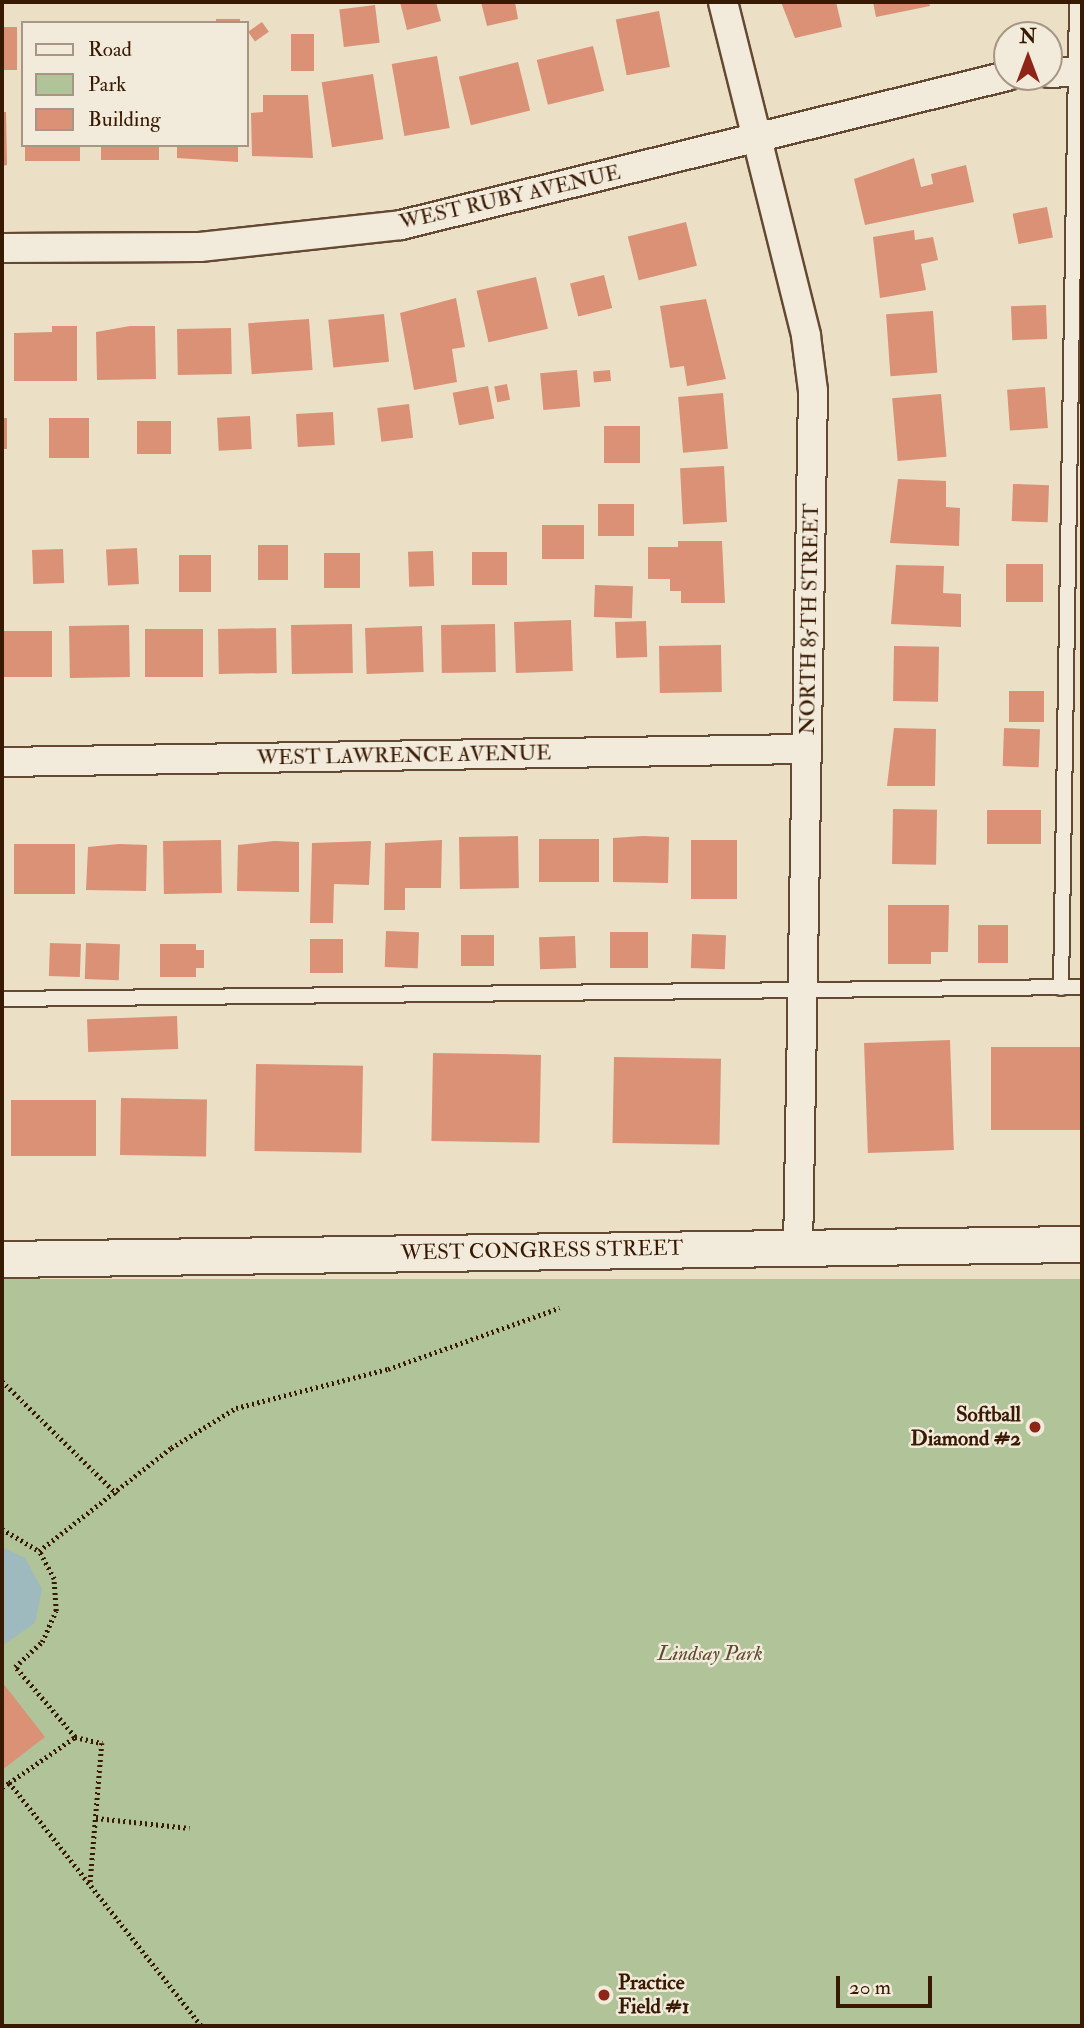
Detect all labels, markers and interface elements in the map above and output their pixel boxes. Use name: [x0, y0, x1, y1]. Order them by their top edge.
legend: [21, 21, 248, 147]
north arrow: [993, 21, 1063, 91]
text: N: [1019, 25, 1037, 49]
text: Road: [88, 36, 132, 63]
text: Park: [88, 71, 126, 98]
text: Building: [88, 106, 161, 133]
street label: WEST RUBY AVENUE: [397, 160, 623, 236]
street label: NORTH 85TH STREET: [795, 503, 825, 735]
street label: WEST LAWRENCE AVENUE: [257, 741, 551, 771]
street label: WEST CONGRESS STREET: [401, 1236, 683, 1266]
place label: Softball Diamond #2: [911, 1402, 1021, 1452]
marker: Softball Diamond #2: [1027, 1419, 1043, 1435]
park label: Lindsay Park: [657, 1641, 763, 1667]
scale bar: [839, 1962, 935, 2006]
place label: Practice Field #1: [618, 1970, 689, 2020]
text: 20 m: [849, 1974, 891, 2001]
marker: Practice Field #1: [596, 1987, 612, 2003]

